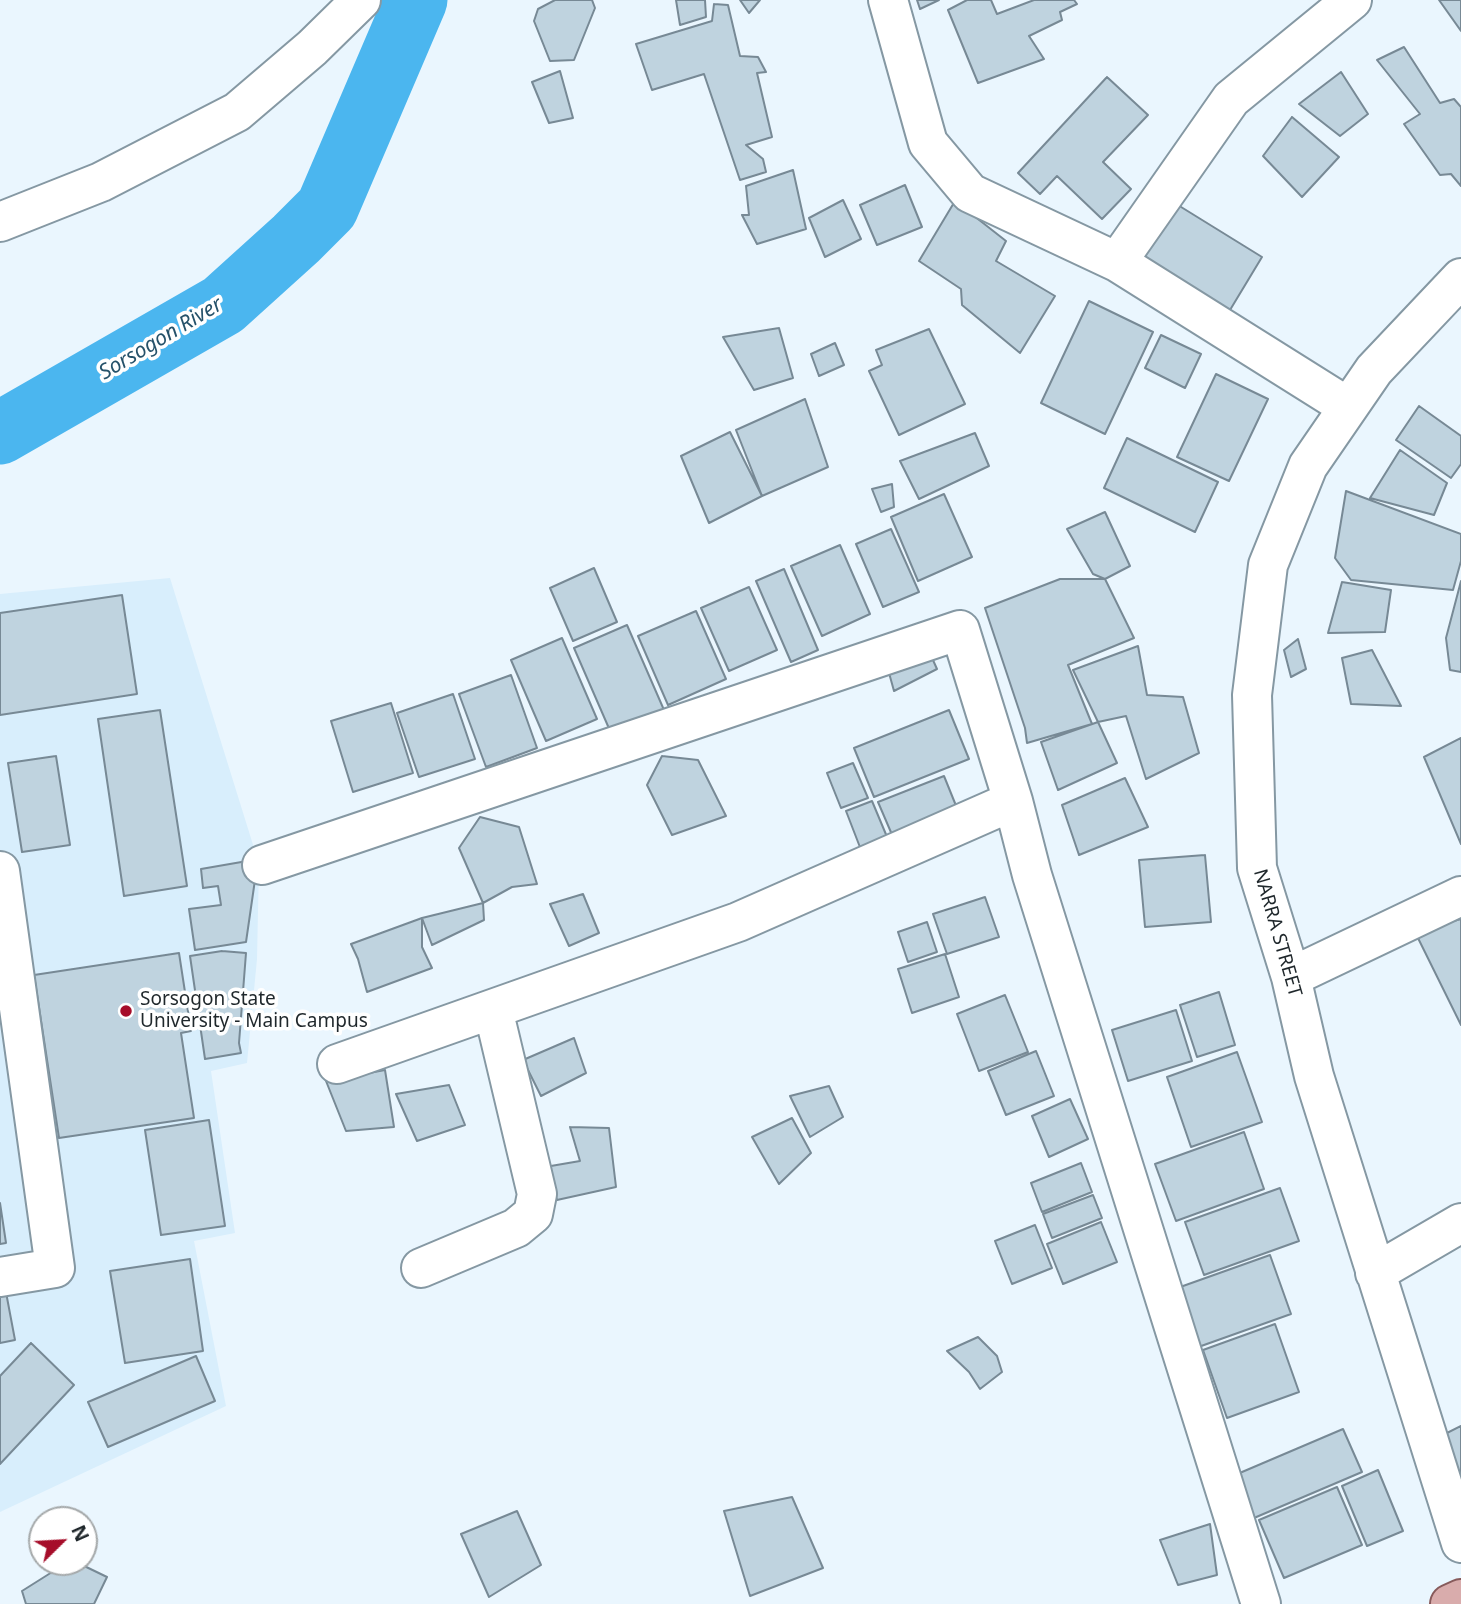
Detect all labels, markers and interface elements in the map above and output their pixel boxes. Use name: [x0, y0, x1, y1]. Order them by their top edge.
water label: Sorsogon River: [95, 292, 227, 386]
street label: NARRA STREET: [1248, 867, 1306, 999]
place label: Sorsogon State University - Main Campus: [140, 989, 368, 1033]
marker: Sorsogon State University - Main Campus: [118, 1003, 134, 1019]
north arrow: [28, 1506, 98, 1576]
text: N: [65, 1521, 95, 1546]

